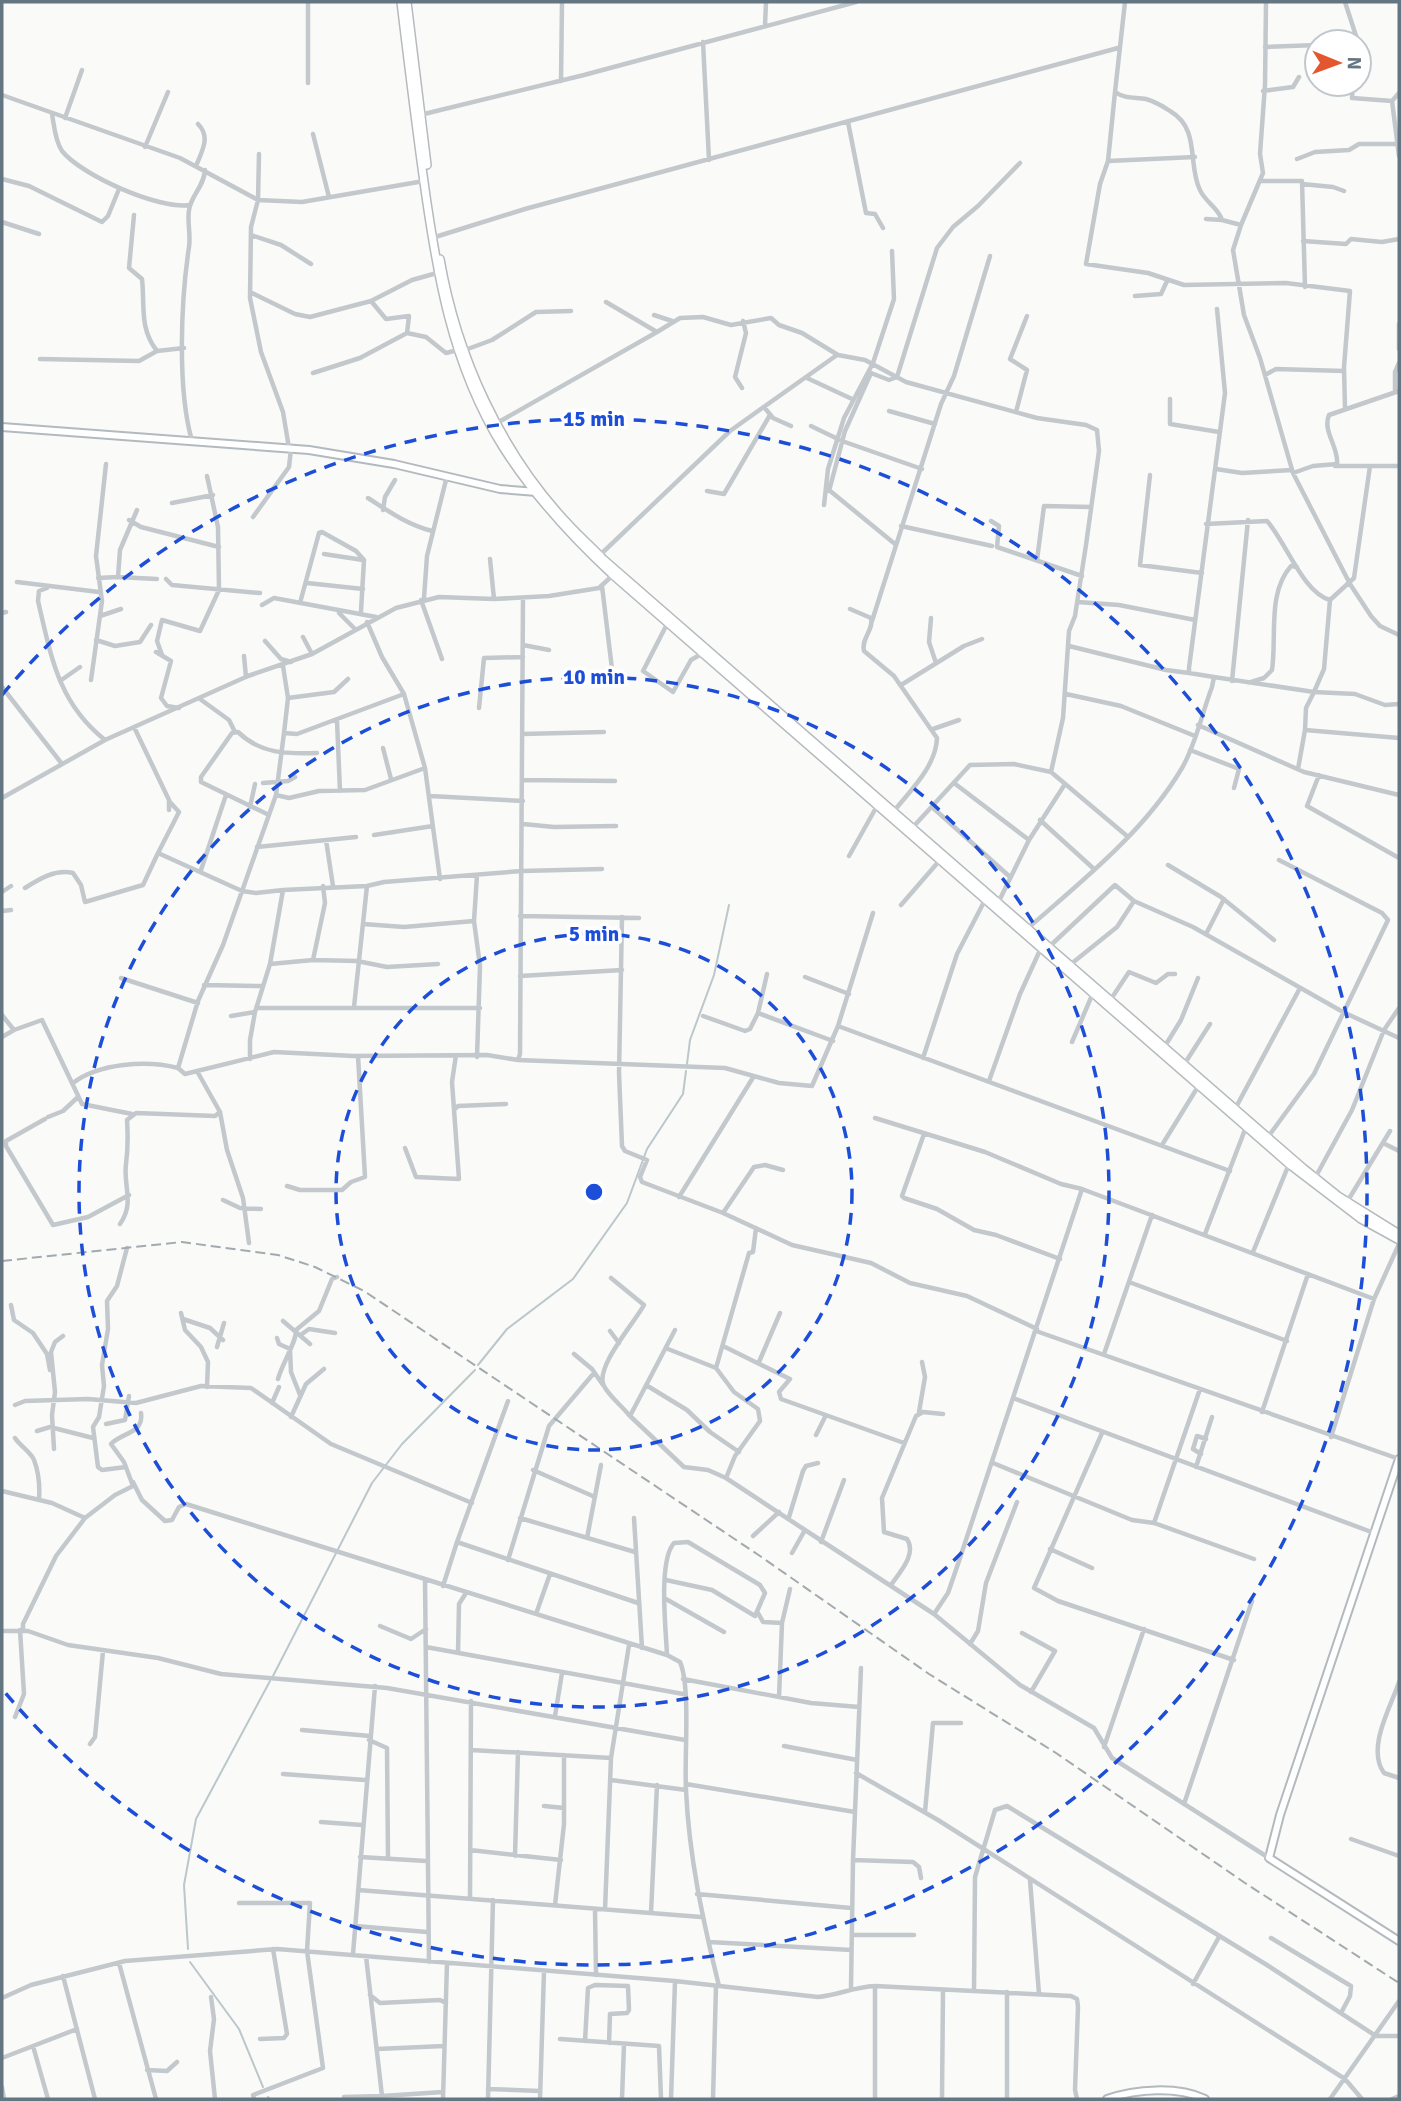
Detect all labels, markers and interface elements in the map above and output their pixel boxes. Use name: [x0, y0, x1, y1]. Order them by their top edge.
north arrow: [1303, 28, 1373, 98]
text: N: [1342, 56, 1366, 70]
text: 15 min: [563, 406, 625, 432]
text: 10 min: [563, 664, 625, 690]
text: 5 min: [569, 921, 619, 947]
centre of rings: [582, 1180, 606, 1204]

